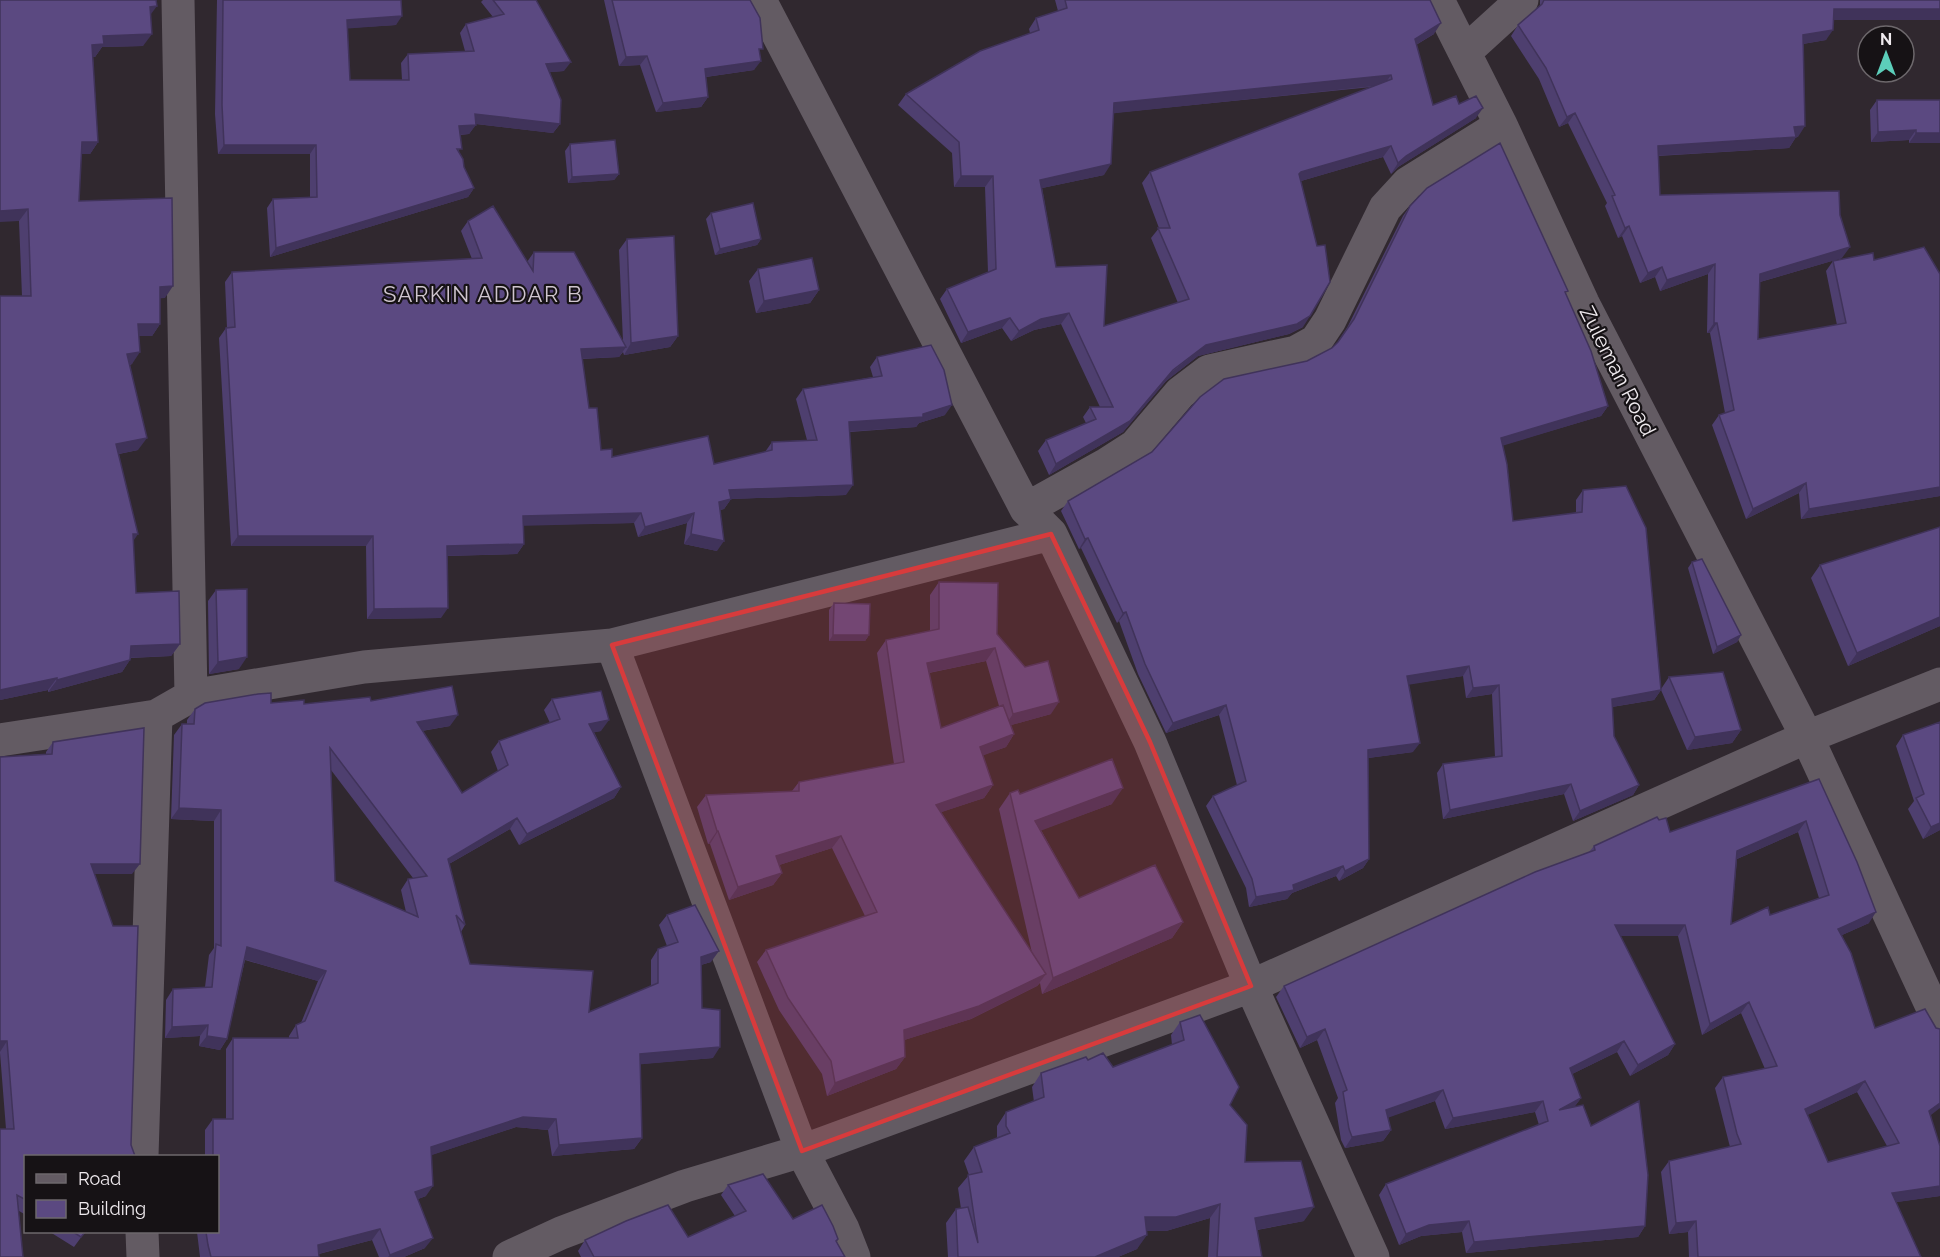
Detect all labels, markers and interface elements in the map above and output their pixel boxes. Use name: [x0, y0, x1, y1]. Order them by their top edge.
north arrow: [1856, 24, 1916, 84]
text: N: [1880, 30, 1892, 49]
district label: SARKIN ADDAR B: [383, 281, 583, 307]
street label: Zuleman Road: [1575, 302, 1661, 440]
legend: [24, 1155, 219, 1233]
text: Road: [78, 1168, 121, 1189]
text: Building: [78, 1198, 146, 1219]

